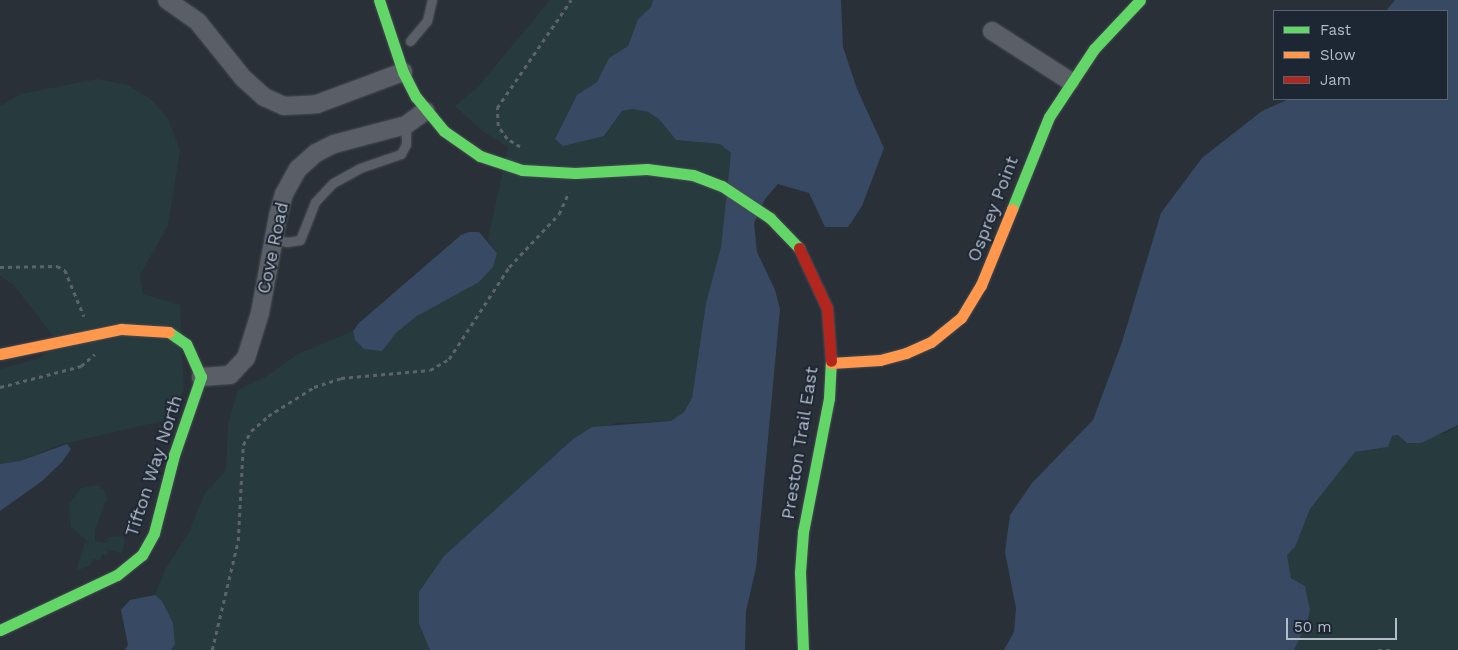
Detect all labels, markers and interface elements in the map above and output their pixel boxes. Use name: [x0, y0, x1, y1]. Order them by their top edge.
legend: [1273, 10, 1448, 100]
text: Fast: [1320, 21, 1351, 39]
text: Slow: [1320, 46, 1356, 64]
text: Jam: [1320, 71, 1351, 89]
street label: Osprey Point: [963, 153, 1023, 265]
street label: Cove Road: [253, 200, 293, 296]
street label: Preston Trail East: [777, 364, 823, 522]
street label: Tifton Way North: [121, 392, 187, 540]
scale bar: [1288, 608, 1399, 640]
text: 50 m: [1294, 618, 1331, 636]

